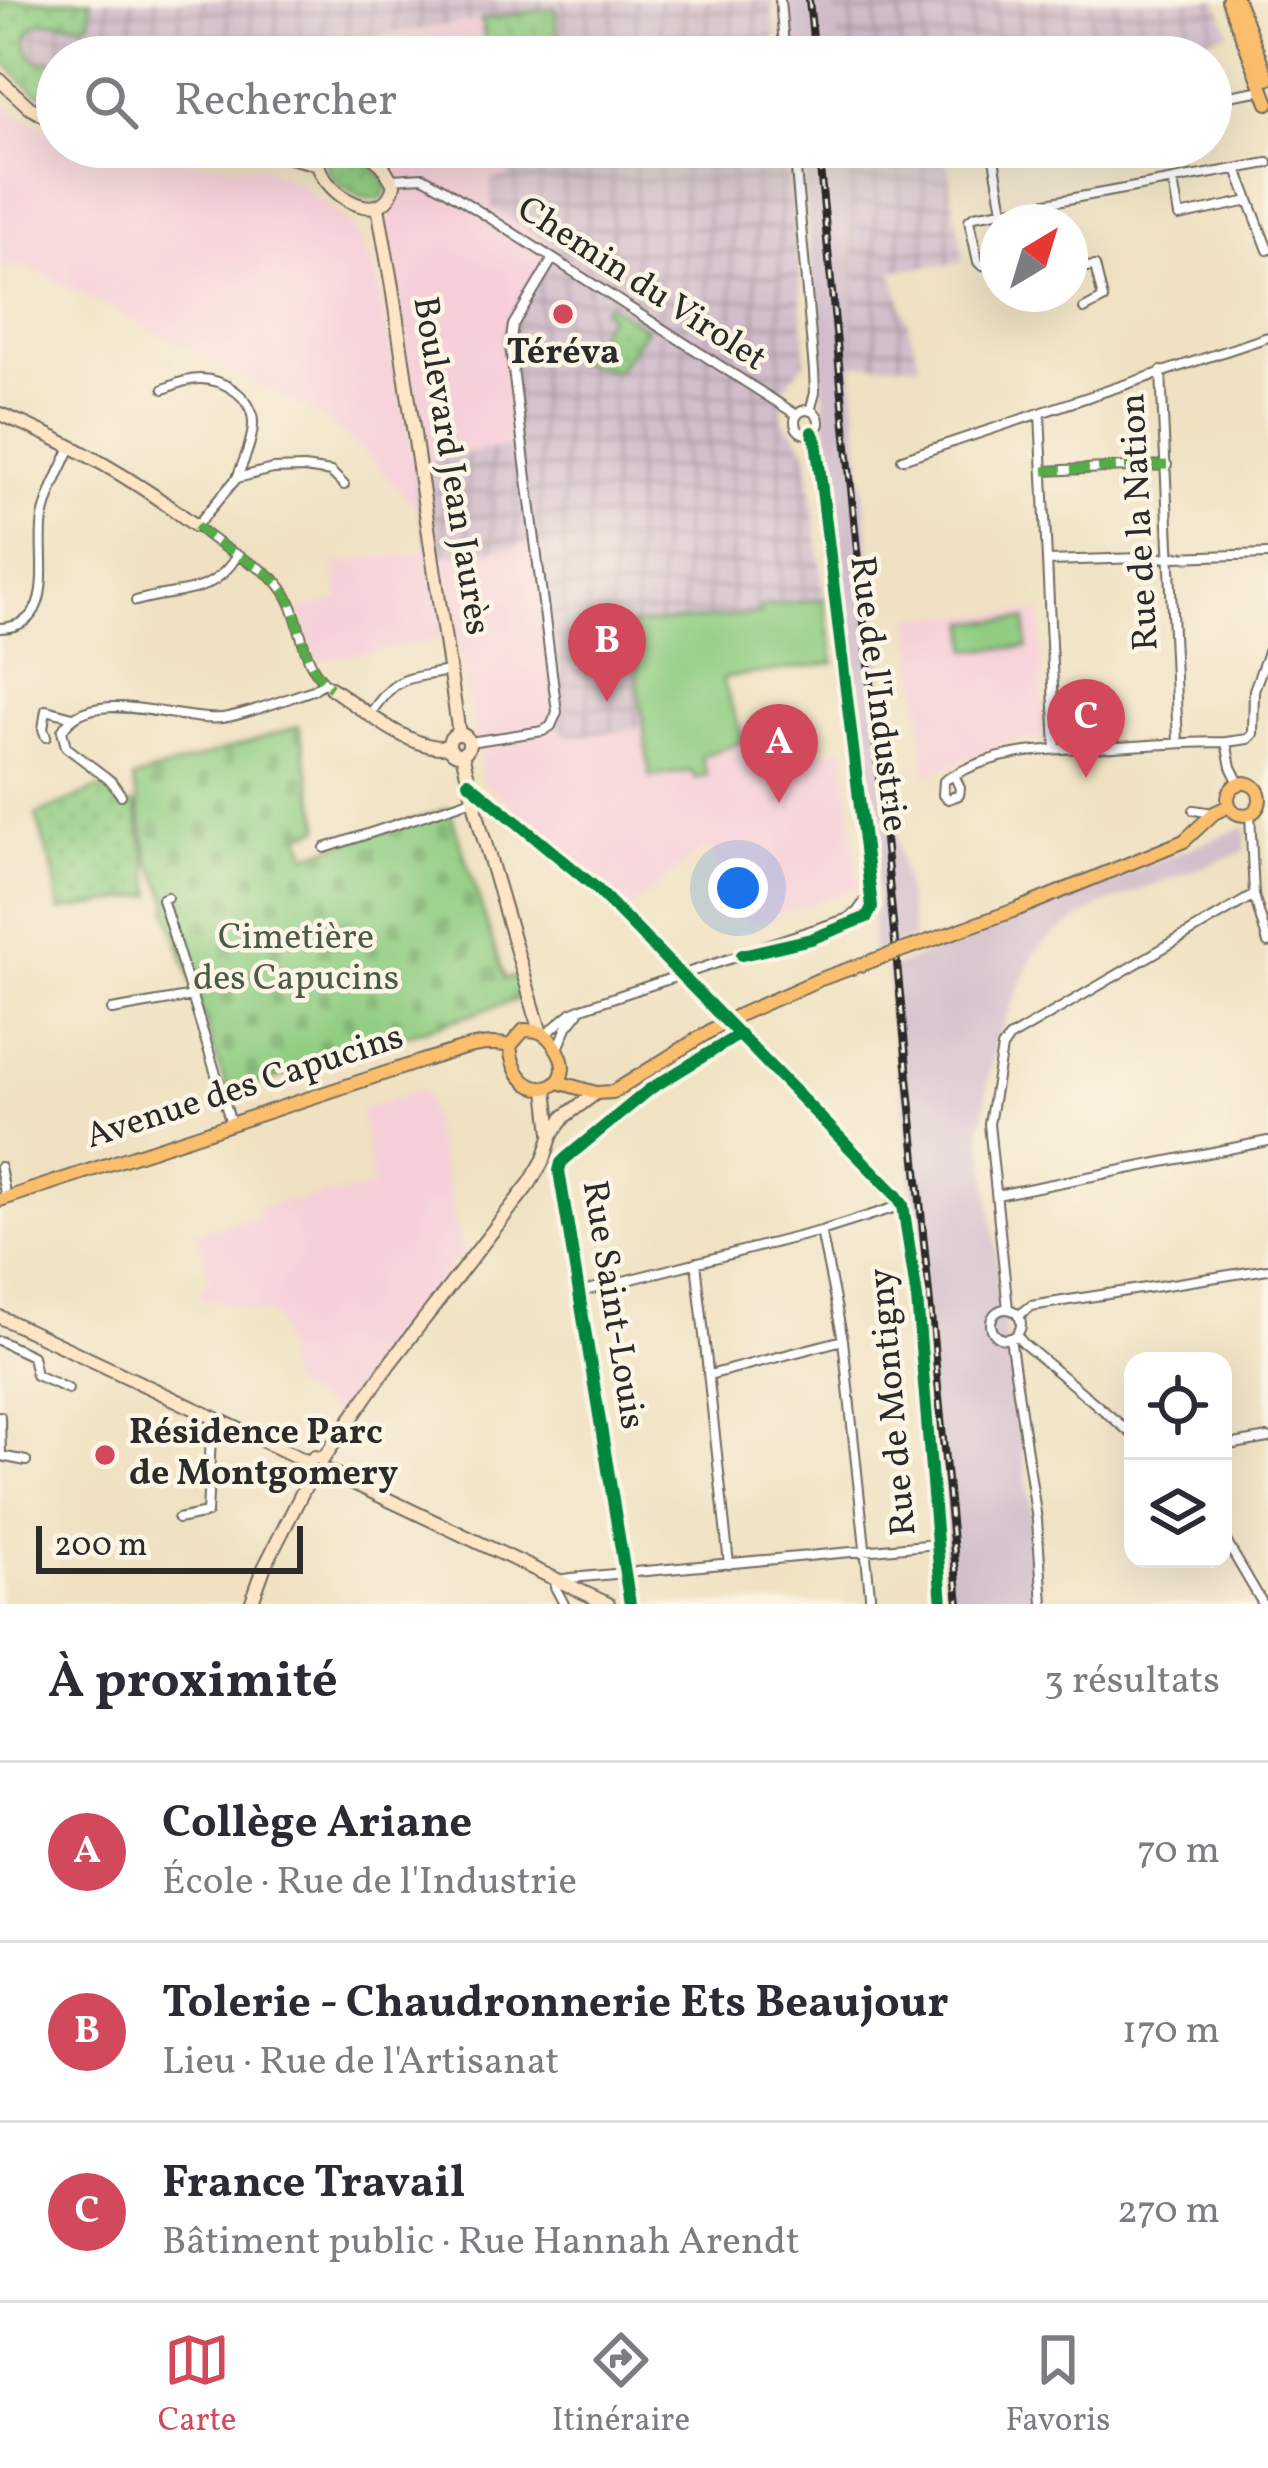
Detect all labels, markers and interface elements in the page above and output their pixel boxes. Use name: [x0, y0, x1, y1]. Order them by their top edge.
search box: [36, 36, 1232, 168]
icon: search: [78, 69, 144, 135]
text: Rechercher: [174, 71, 397, 134]
street label: Chemin du Virolet: [507, 186, 775, 384]
north arrow: [980, 204, 1088, 312]
street label: Boulevard Jean Jaurès: [399, 293, 501, 639]
marker: Téréva: [550, 301, 576, 327]
place label: Téréva: [506, 329, 620, 379]
street label: Rue de la Nation: [1109, 392, 1173, 652]
street label: Rue de l'Industrie: [835, 553, 919, 835]
pin: B: [568, 603, 646, 702]
pin: C: [1047, 679, 1125, 778]
pin: A: [740, 704, 818, 803]
your location: [708, 858, 768, 918]
park label: Cimetière des Capucins: [193, 914, 399, 1005]
street label: Avenue des Capucins: [80, 1013, 410, 1163]
street label: Rue Saint-Louis: [568, 1177, 656, 1433]
street label: Rue de Montigny: [857, 1266, 931, 1538]
map controls: [1124, 1352, 1232, 1568]
button: locate: [1124, 1352, 1232, 1460]
place label: Résidence Parc de Montgomery: [129, 1409, 398, 1500]
marker: Résidence Parc de Montgomery: [92, 1442, 118, 1468]
button: layers: [1124, 1460, 1232, 1568]
scale bar: [36, 1520, 303, 1573]
text: 200 m: [54, 1524, 148, 1570]
text: À proximité: [48, 1647, 338, 1718]
text: 3 résultats: [1044, 1655, 1220, 1709]
text: Collège Ariane: [162, 1793, 472, 1856]
text: A: [73, 1825, 101, 1879]
text: 70 m: [1137, 1825, 1220, 1879]
text: École · Rue de l'Industrie: [162, 1856, 577, 1910]
text: Tolerie - Chaudronnerie Ets Beaujour: [162, 1973, 949, 2036]
text: B: [74, 2005, 100, 2059]
text: 170 m: [1122, 2005, 1220, 2059]
text: Lieu · Rue de l'Artisanat: [162, 2036, 559, 2090]
text: France Travail: [162, 2153, 465, 2216]
text: C: [74, 2185, 100, 2239]
text: 270 m: [1117, 2185, 1220, 2239]
text: Bâtiment public · Rue Hannah Arendt: [162, 2216, 800, 2270]
tab: Carte: [158, 2327, 236, 2445]
tab: Itinéraire: [552, 2327, 690, 2445]
tab: Favoris: [1005, 2327, 1110, 2445]

